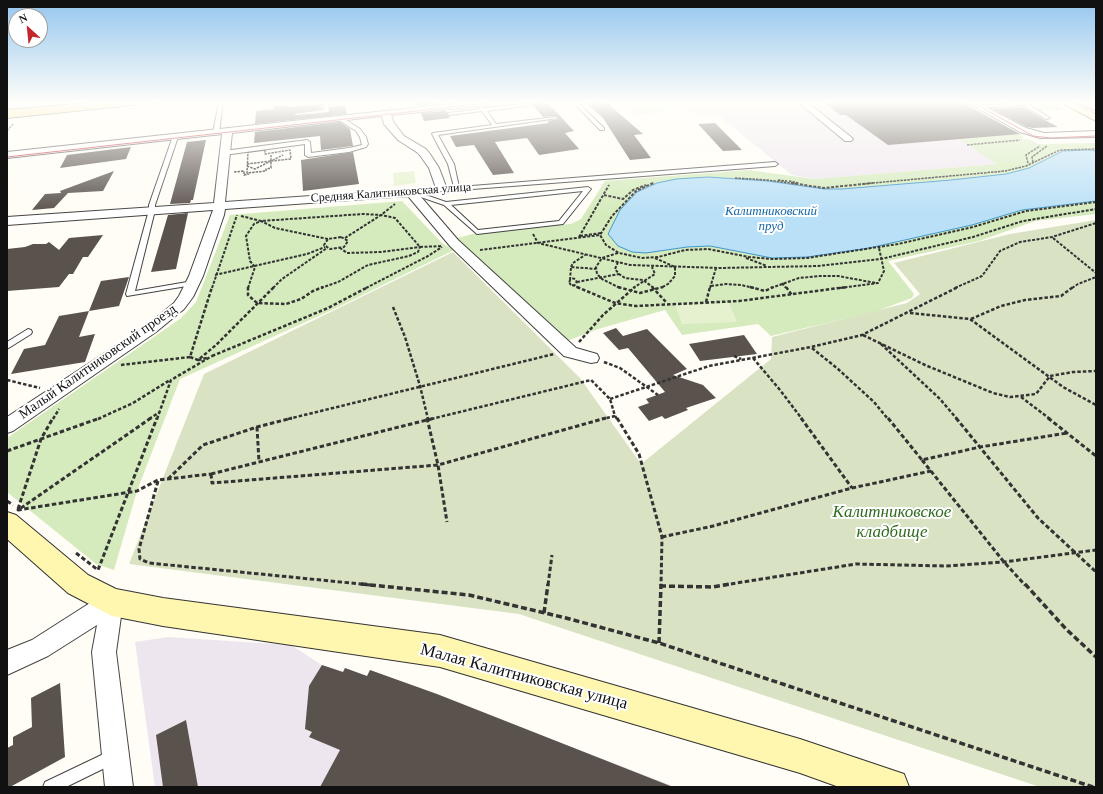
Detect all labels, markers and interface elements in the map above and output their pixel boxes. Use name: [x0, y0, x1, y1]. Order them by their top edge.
north arrow: [8, 8, 48, 48]
text: N: [17, 11, 29, 25]
street label: Средняя Калитниковская улица: [310, 180, 472, 206]
water label: Калитниковский пруд: [725, 204, 817, 235]
street label: Малый Калитниковский проезд: [16, 301, 180, 423]
park label: Калитниковское кладбище: [833, 503, 951, 543]
street label: Малая Калитниковская улица: [418, 639, 630, 715]

